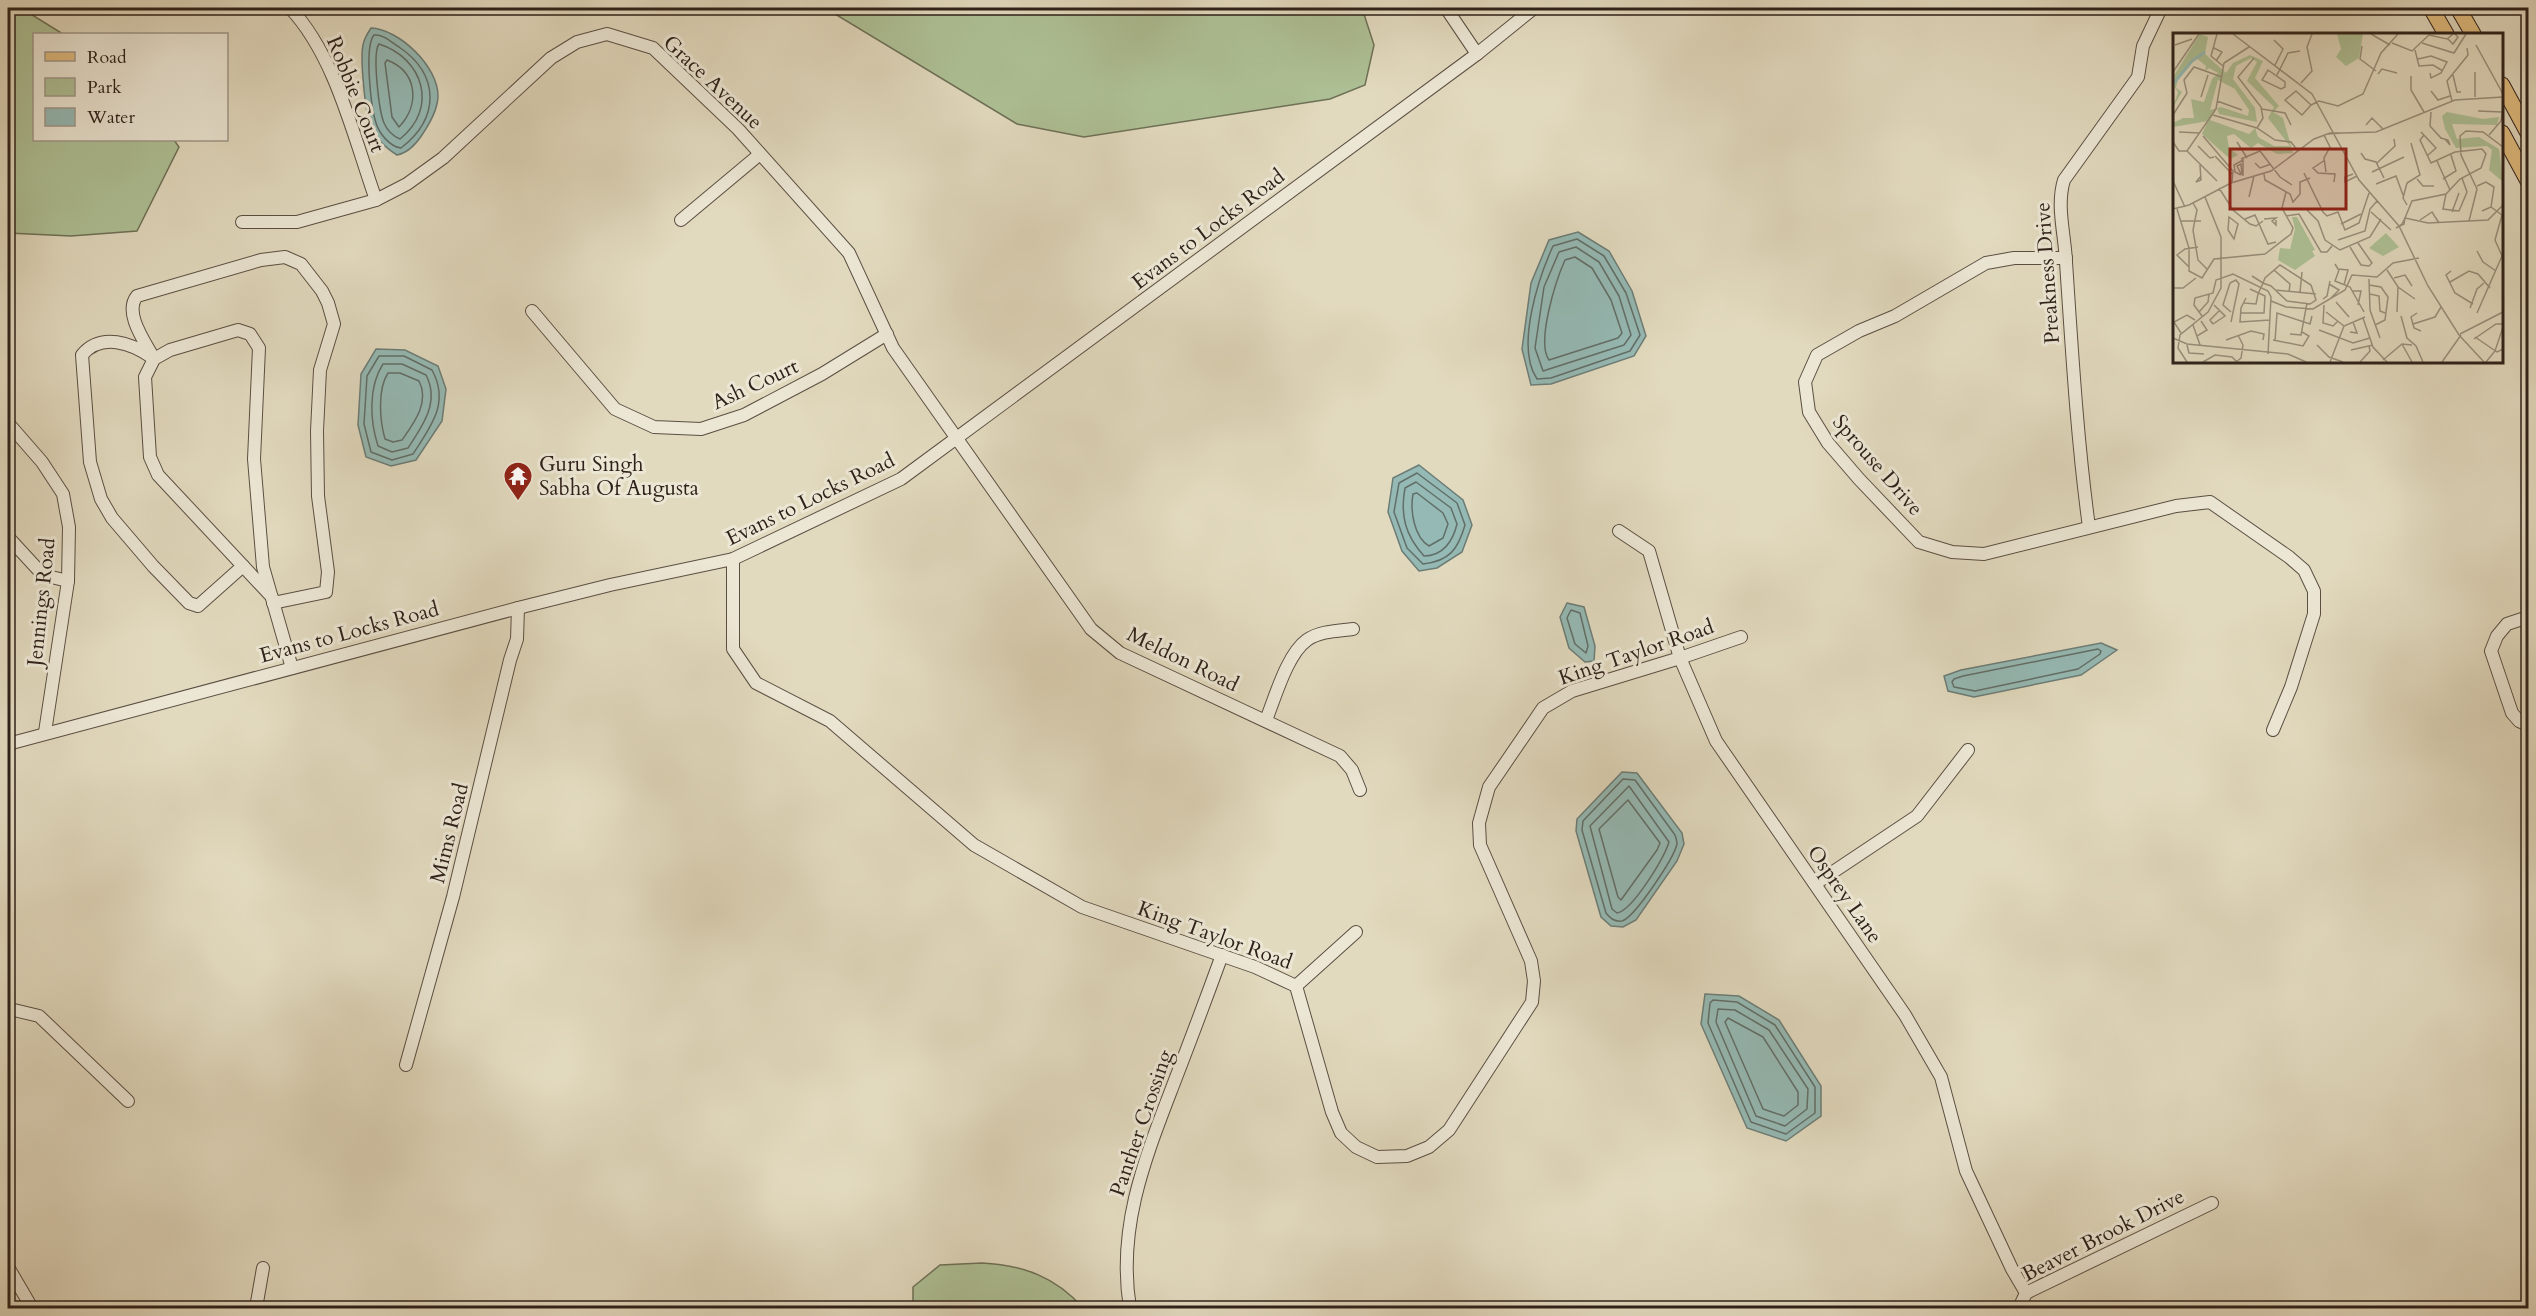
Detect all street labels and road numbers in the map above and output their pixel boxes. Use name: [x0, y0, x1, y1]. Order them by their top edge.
street label: Grace Avenue: [657, 29, 769, 136]
street label: Robbie Court: [319, 32, 392, 157]
street label: Evans to Locks Road: [1126, 162, 1291, 297]
street label: Preakness Drive: [2028, 201, 2067, 345]
street label: Ash Court: [707, 352, 804, 417]
street label: Sprouse Drive: [1826, 409, 1930, 522]
street label: Evans to Locks Road: [721, 446, 900, 553]
street label: Jennings Road: [20, 536, 63, 671]
street label: Evans to Locks Road: [256, 595, 442, 670]
street label: King Taylor Road: [1555, 612, 1718, 693]
street label: Meldon Road: [1122, 620, 1243, 699]
street label: Mims Road: [423, 780, 476, 886]
street label: Osprey Lane: [1800, 839, 1889, 949]
street label: King Taylor Road: [1133, 894, 1296, 977]
street label: Panther Crossing: [1103, 1046, 1180, 1200]
street label: Beaver Brook Drive: [2017, 1182, 2189, 1289]

